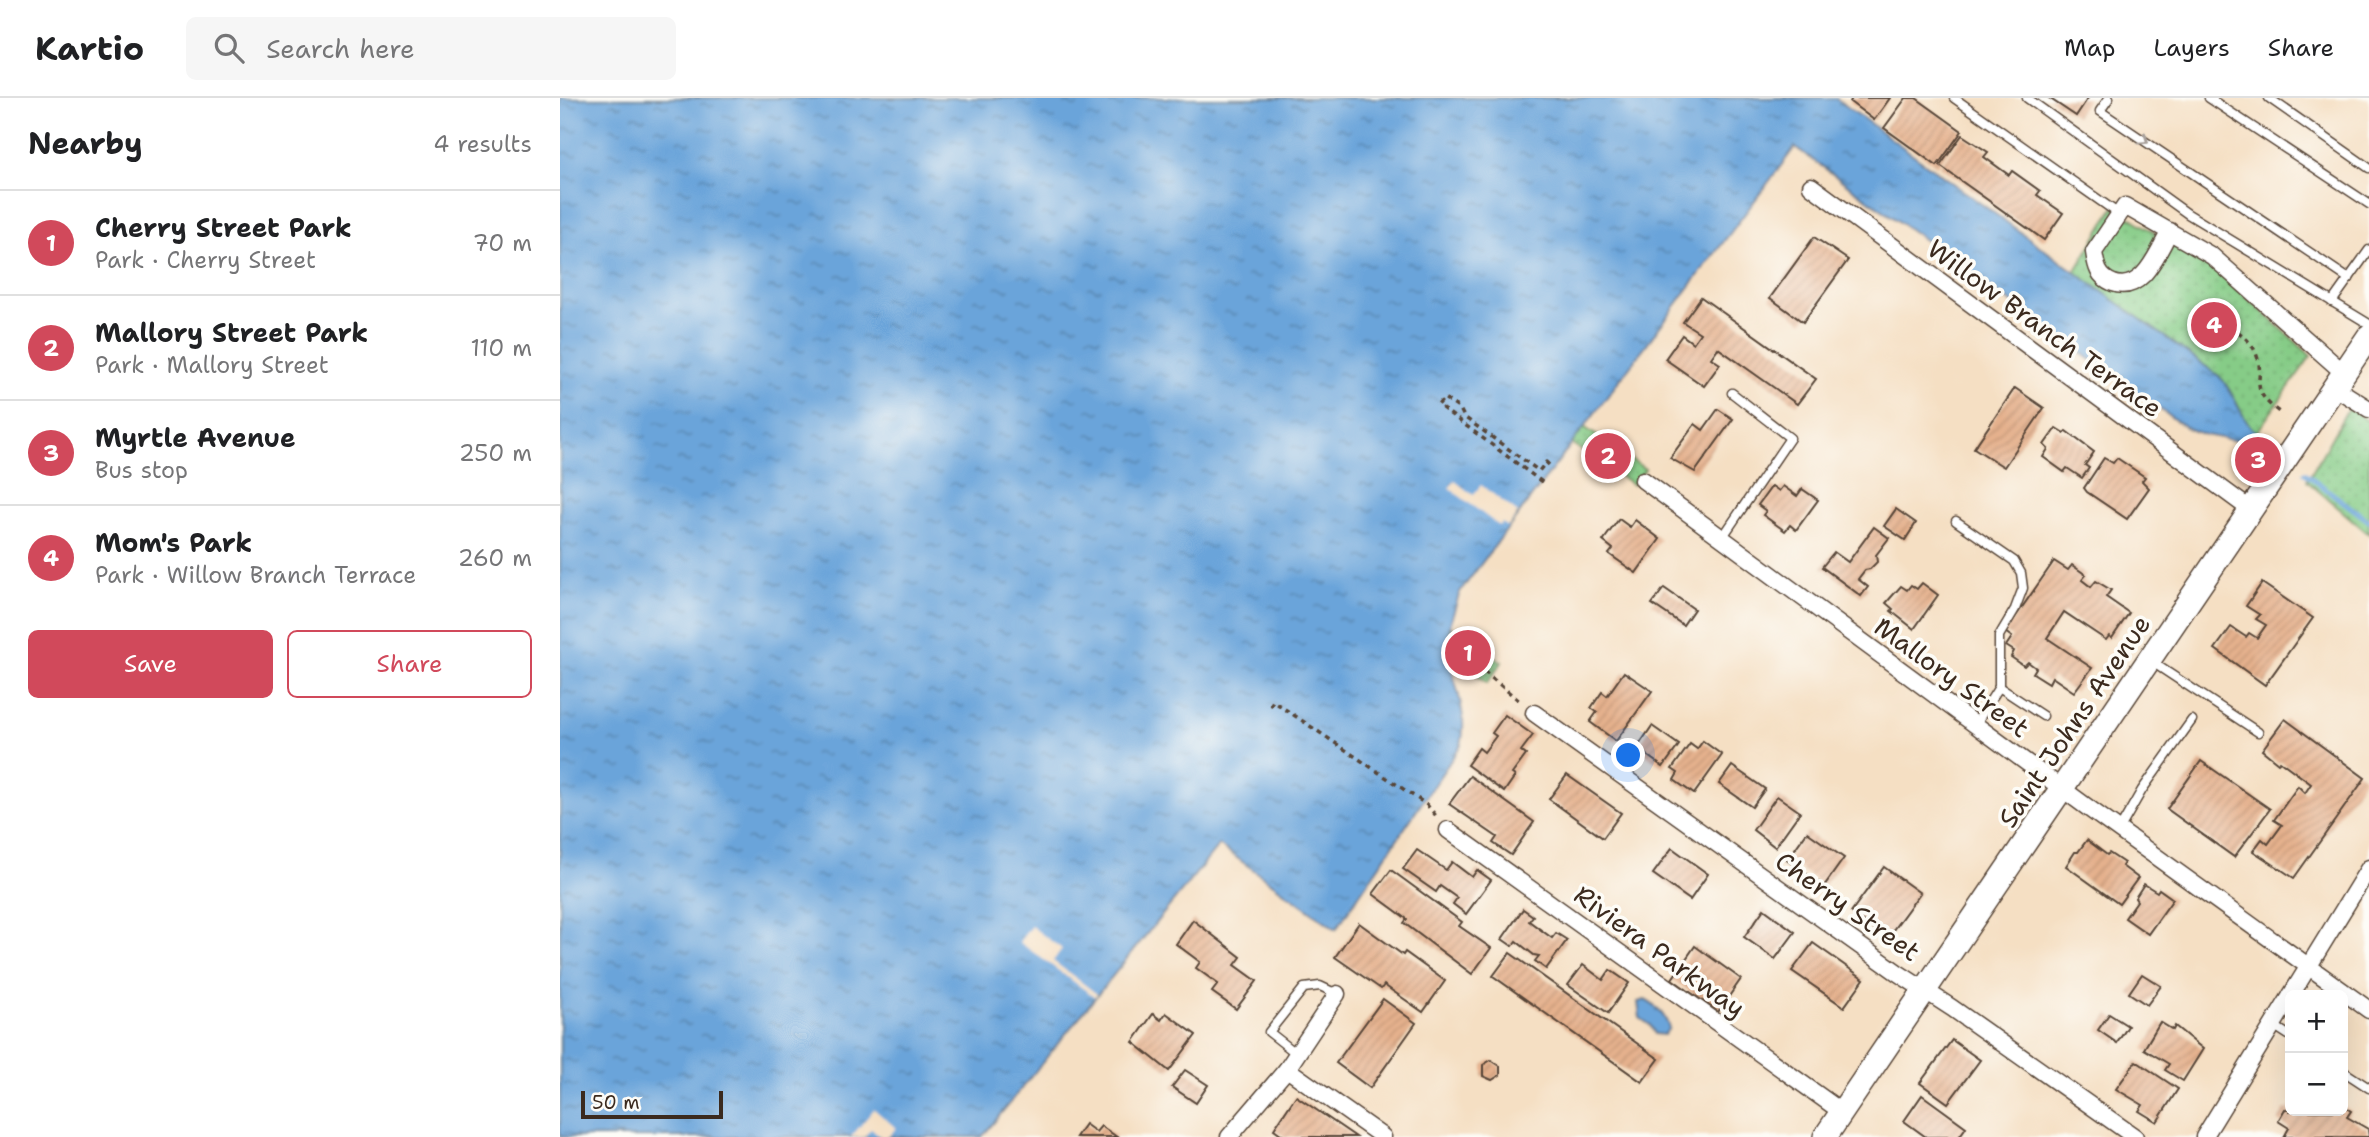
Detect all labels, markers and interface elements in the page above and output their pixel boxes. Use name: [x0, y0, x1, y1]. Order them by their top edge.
search box: [186, 17, 676, 80]
text: Kartio: [35, 26, 144, 71]
icon: search: [210, 29, 248, 67]
text: Search here: [266, 31, 415, 66]
text: Map: [2064, 32, 2115, 64]
text: Layers: [2153, 32, 2230, 64]
text: Share: [2268, 32, 2334, 64]
text: Nearby: [28, 123, 143, 164]
text: 4 results: [433, 129, 532, 159]
one-way arrow: [2136, 132, 2149, 145]
text: Cherry Street Park: [95, 210, 352, 245]
text: 1: [46, 228, 56, 258]
text: 70 m: [473, 228, 532, 258]
street label: Willow Branch Terrace: [1921, 231, 2169, 425]
text: Park · Cherry Street: [95, 245, 316, 275]
pin: 4: [2191, 299, 2237, 351]
text: Mallory Street Park: [95, 315, 368, 350]
text: 2: [43, 333, 59, 363]
text: 110 m: [470, 333, 532, 363]
text: Park · Mallory Street: [95, 350, 329, 380]
text: Myrtle Avenue: [95, 420, 296, 455]
pin: 2: [1585, 430, 1631, 482]
pin: 3: [2235, 434, 2281, 486]
text: 3: [43, 438, 59, 468]
text: 250 m: [459, 438, 532, 468]
text: Bus stop: [95, 455, 188, 485]
text: Mom's Park: [95, 525, 252, 560]
text: 4: [43, 543, 59, 573]
text: 260 m: [458, 543, 532, 573]
text: Park · Willow Branch Terrace: [95, 560, 416, 590]
street label: Saint Johns Avenue: [1990, 608, 2158, 834]
street label: Mallory Street: [1867, 609, 2037, 745]
pin: 1: [1445, 627, 1491, 679]
button: Save: [28, 630, 273, 698]
button: Share: [287, 630, 532, 698]
your location: [1611, 738, 1645, 772]
street label: Cherry Street: [1769, 843, 1927, 969]
street label: Riviera Parkway: [1567, 877, 1753, 1025]
map controls: [2285, 990, 2348, 1116]
button: +: [2285, 990, 2348, 1053]
button: −: [2285, 1053, 2348, 1116]
scale bar: [581, 1088, 723, 1120]
text: 50 m: [592, 1090, 640, 1115]

